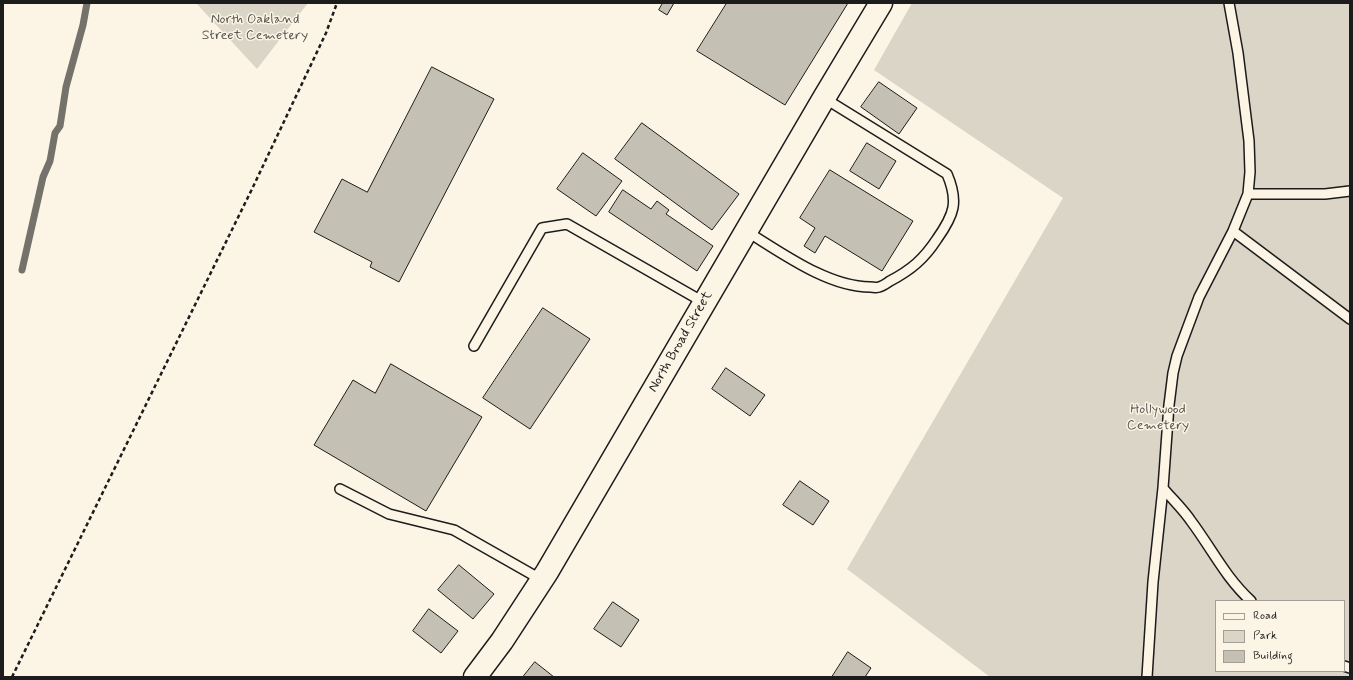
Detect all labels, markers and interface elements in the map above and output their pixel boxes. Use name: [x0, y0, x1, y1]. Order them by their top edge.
park label: North Oakland Street Cemetery: [202, 12, 308, 44]
street label: North Broad Street: [645, 289, 717, 395]
park label: Hollywood Cemetery: [1127, 402, 1189, 434]
legend: [1215, 600, 1345, 672]
text: Road: [1253, 608, 1277, 624]
text: Park: [1253, 628, 1277, 644]
text: Building: [1253, 648, 1293, 664]

